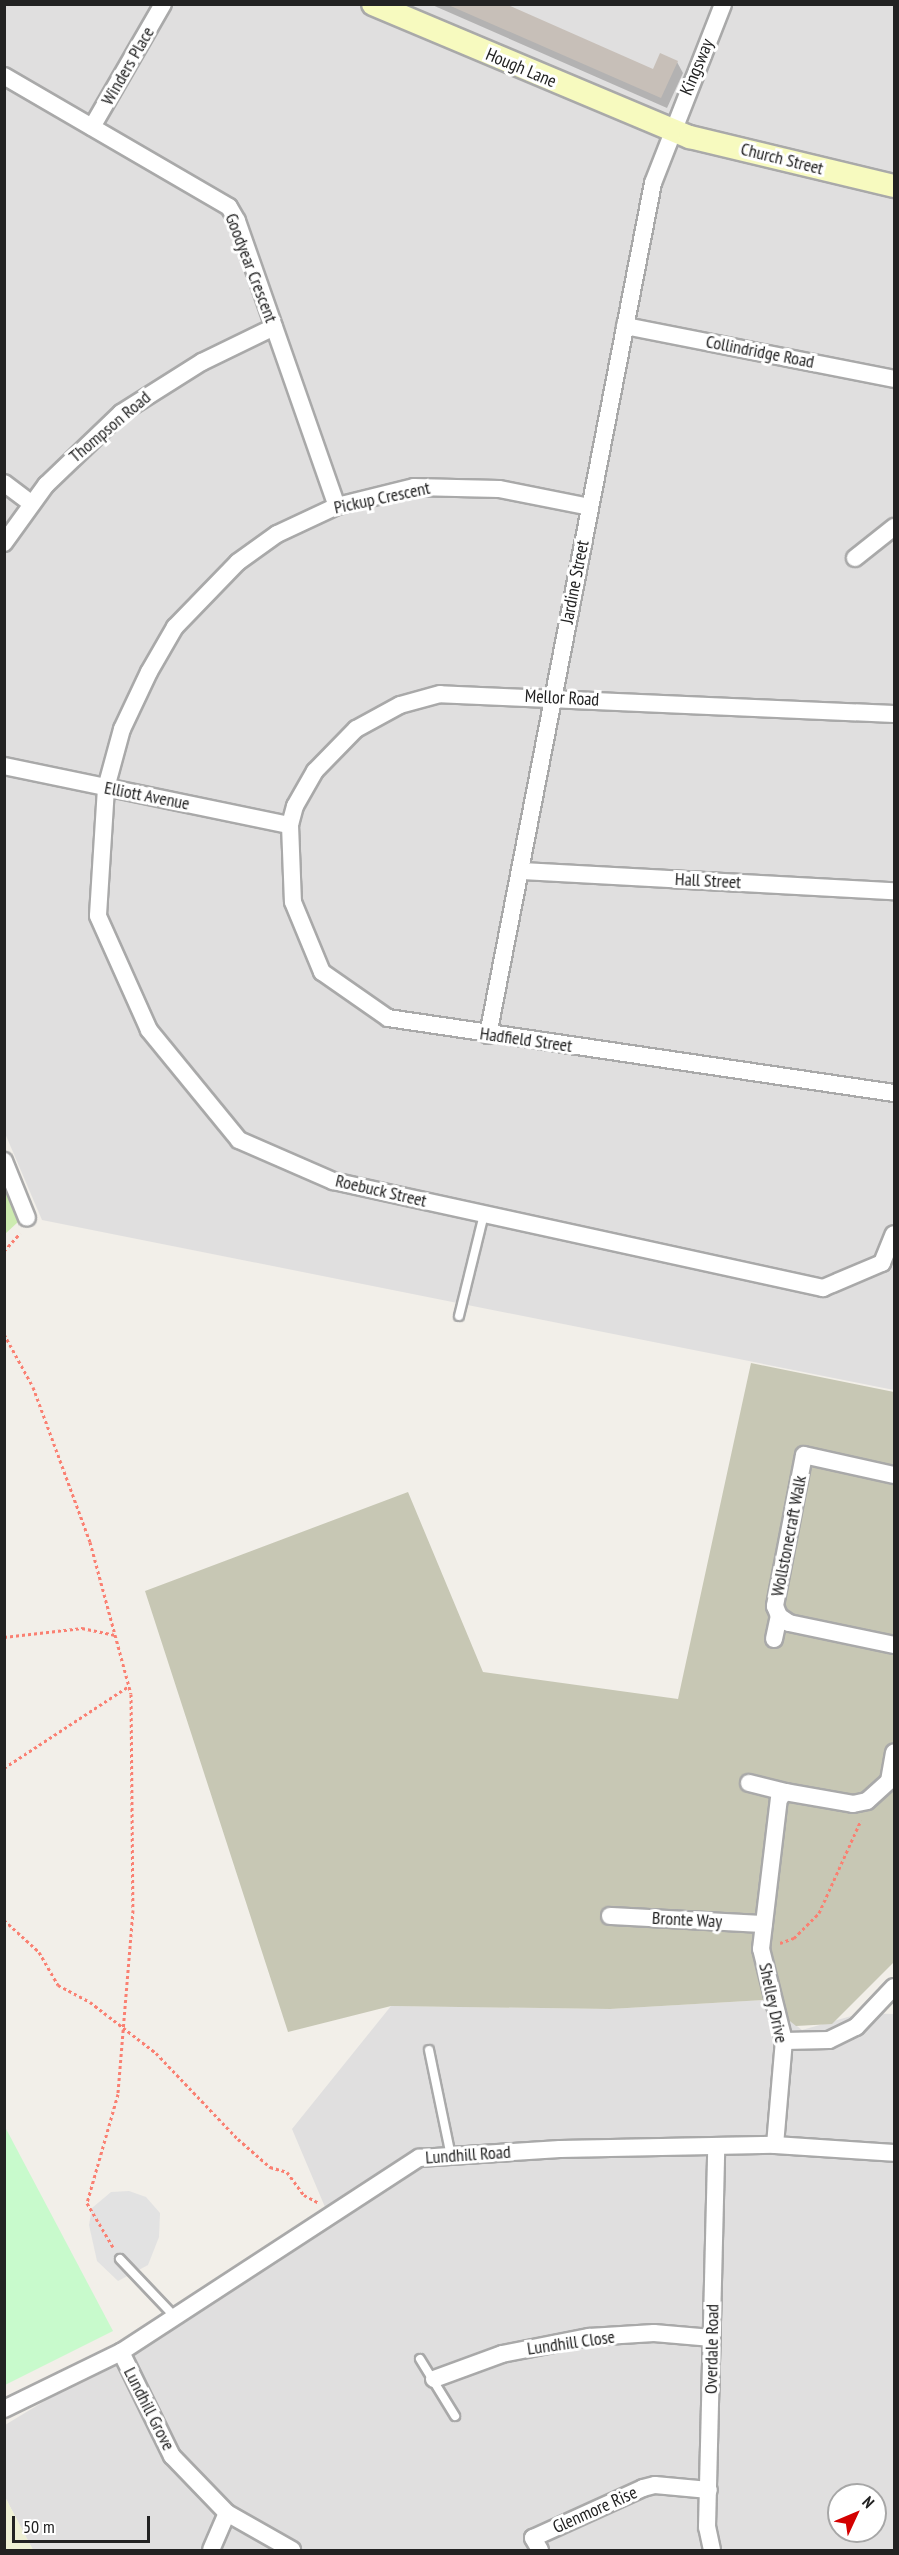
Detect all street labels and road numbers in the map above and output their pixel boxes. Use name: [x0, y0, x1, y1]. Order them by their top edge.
street label: Winders Place: [97, 23, 159, 109]
street label: Kingsway: [676, 36, 718, 98]
street label: Hough Lane: [482, 44, 560, 92]
street label: Church Street: [738, 138, 826, 180]
street label: Goodyear Crescent: [220, 210, 282, 326]
street label: Collindridge Road: [704, 331, 816, 373]
street label: Thompson Road: [65, 387, 155, 467]
street label: Pickup Crescent: [332, 477, 432, 519]
street label: Jardine Street: [556, 538, 594, 626]
street label: Mellor Road: [524, 685, 600, 711]
street label: Elliott Avenue: [102, 777, 192, 815]
street label: Hall Street: [674, 868, 742, 894]
street label: Hadfield Street: [478, 1023, 574, 1057]
street label: Roebuck Street: [333, 1170, 429, 1212]
street label: Wollstonecraft Walk: [767, 1474, 811, 1598]
street label: Bronte Way: [651, 1907, 723, 1933]
street label: Shelley Drive: [754, 1961, 792, 2045]
street label: Lundhill Road: [425, 2141, 511, 2169]
street label: Overdale Road: [700, 2304, 724, 2394]
street label: Lundhill Close: [526, 2326, 616, 2360]
street label: Lundhill Grove: [119, 2364, 179, 2454]
street label: Glenmore Rise: [549, 2482, 641, 2538]

